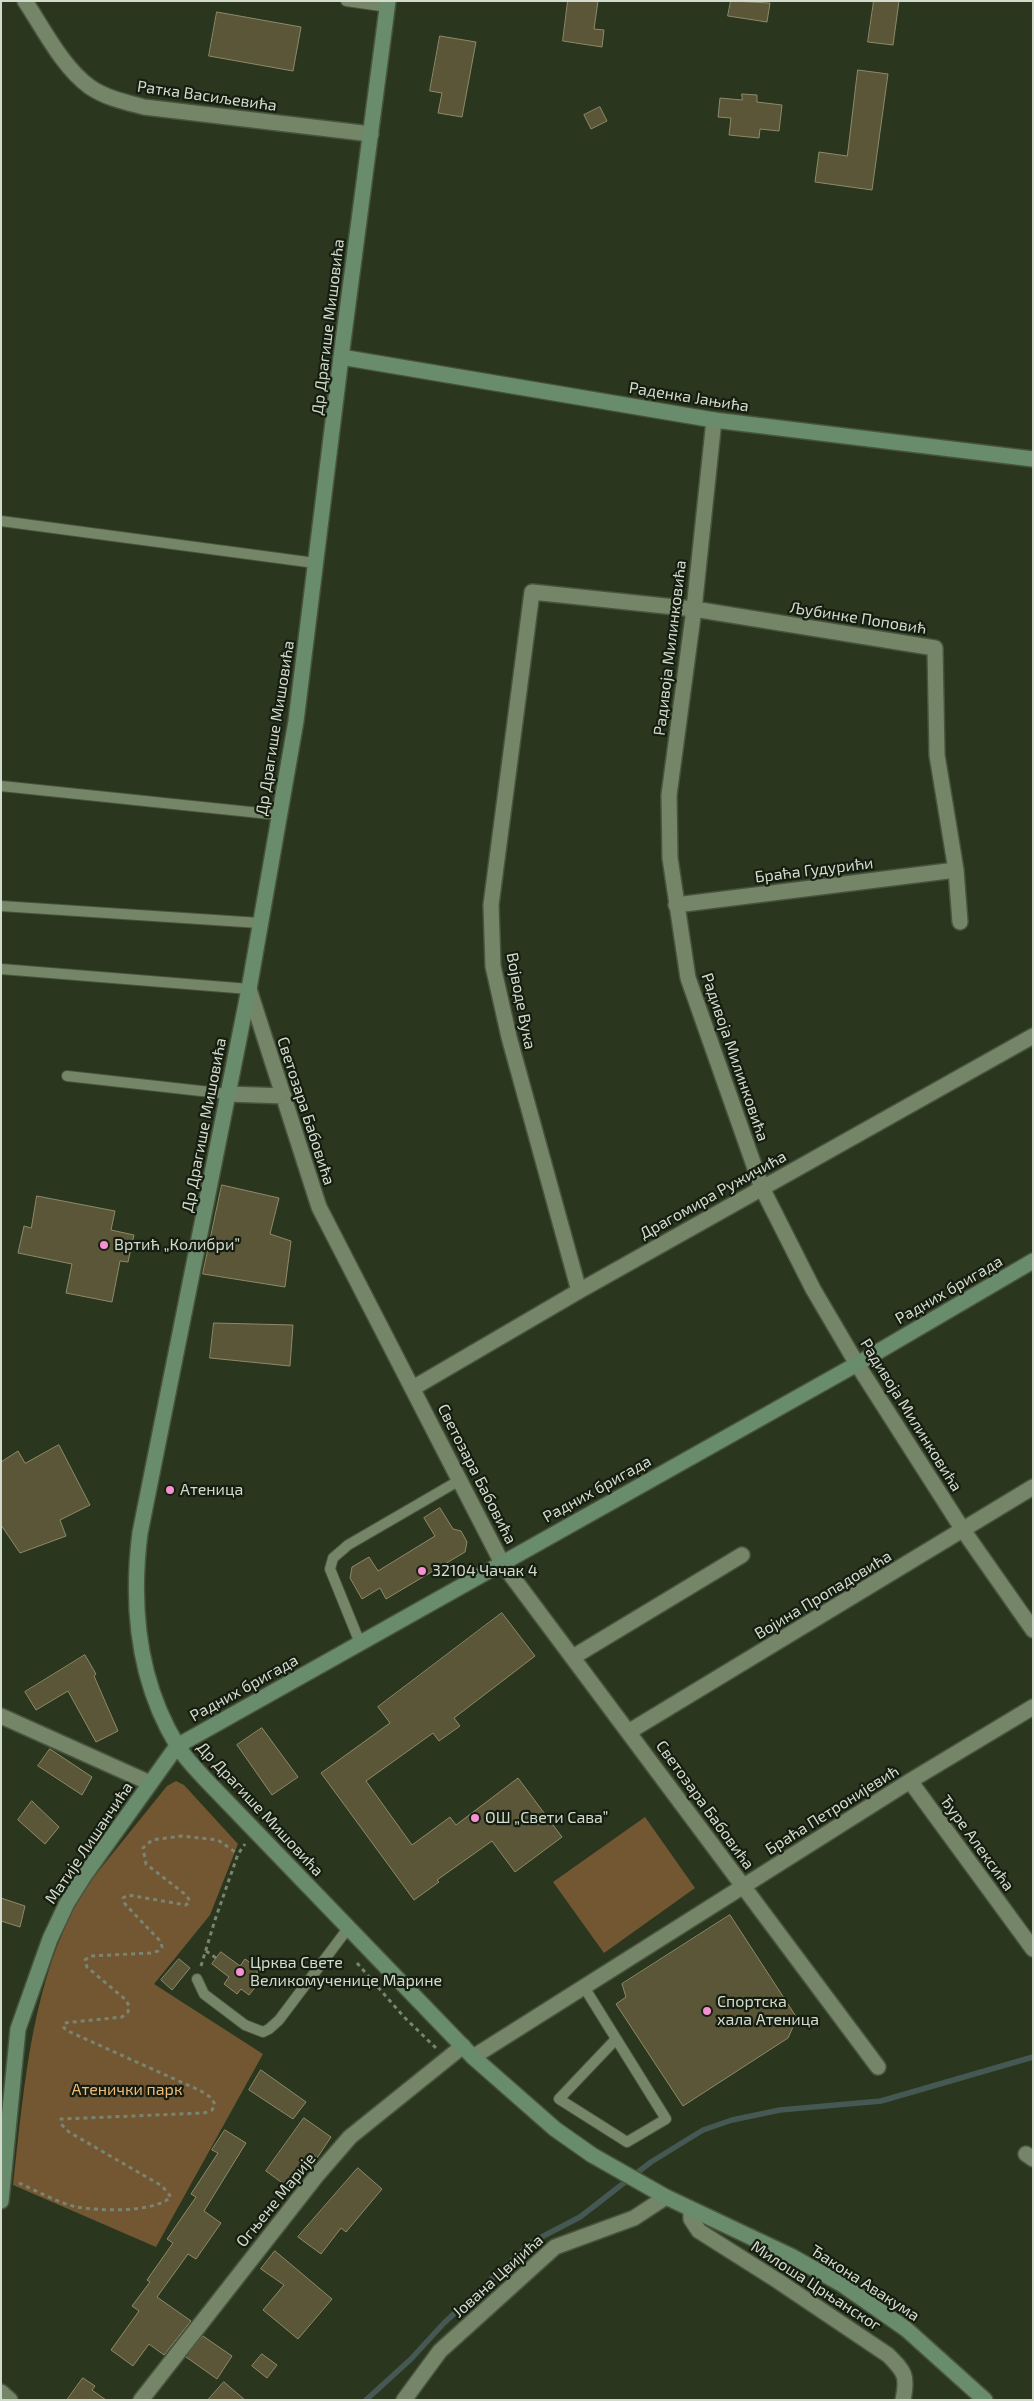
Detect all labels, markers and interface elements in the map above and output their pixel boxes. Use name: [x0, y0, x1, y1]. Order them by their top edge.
street label: Ратка Васиљевића: [136, 77, 278, 115]
street label: Др Драгише Мишовића: [308, 238, 348, 416]
street label: Раденка Јањића: [628, 378, 750, 416]
street label: Радивоја Милинковића: [650, 559, 690, 737]
street label: Љубинке Поповић: [788, 598, 928, 638]
street label: Др Драгише Мишовића: [252, 639, 298, 817]
street label: Браћа Гудурићи: [754, 853, 874, 887]
street label: Војводе Вука: [502, 951, 540, 1051]
street label: Радивоја Милинковића: [697, 970, 773, 1144]
street label: Светозара Бабовића: [273, 1034, 339, 1188]
street label: Др Драгише Мишовића: [178, 1036, 230, 1214]
street label: Драгомира Ружичића: [636, 1147, 790, 1243]
place label: Вртић „Колибри”: [114, 1235, 240, 1255]
marker: Вртић „Колибри”: [98, 1239, 110, 1251]
street label: Радних бригада: [892, 1251, 1006, 1329]
street label: Радивоја Милинковића: [856, 1335, 966, 1495]
street label: Светозара Бабовића: [433, 1401, 521, 1547]
street label: Радних бригада: [540, 1451, 654, 1527]
place label: Атеница: [180, 1480, 243, 1500]
marker: Атеница: [164, 1484, 176, 1496]
street label: Војина Пропадовића: [751, 1547, 895, 1643]
place label: 32104 Чачак 4: [432, 1561, 537, 1581]
marker: 32104 Чачак 4: [416, 1565, 428, 1577]
street label: Радних бригада: [187, 1650, 301, 1726]
street label: Светозара Бабовића: [652, 1737, 758, 1873]
street label: Др Драгише Мишовића: [193, 1738, 327, 1880]
street label: Браћа Петронијевић: [762, 1761, 902, 1859]
street label: Матије Лишанчића: [41, 1778, 137, 1908]
street label: Ђуре Алексића: [936, 1791, 1018, 1895]
place label: ОШ „Свети Сава”: [485, 1808, 608, 1828]
marker: ОШ „Свети Сава”: [469, 1812, 481, 1824]
place label: Црква Свете Великомученице Марине: [250, 1953, 442, 1991]
marker: Црква Свете Великомученице Марине: [234, 1966, 246, 1978]
place label: Спортска хала Атеница: [717, 1992, 819, 2030]
marker: Спортска хала Атеница: [701, 2005, 713, 2017]
park label: Атенички парк: [72, 2080, 182, 2100]
street label: Огњене Марије: [232, 2149, 320, 2251]
street label: Јована Цвијића: [449, 2230, 547, 2322]
street label: Милоша Црњанског: [747, 2237, 885, 2335]
street label: Ђакона Авакума: [807, 2241, 923, 2325]

